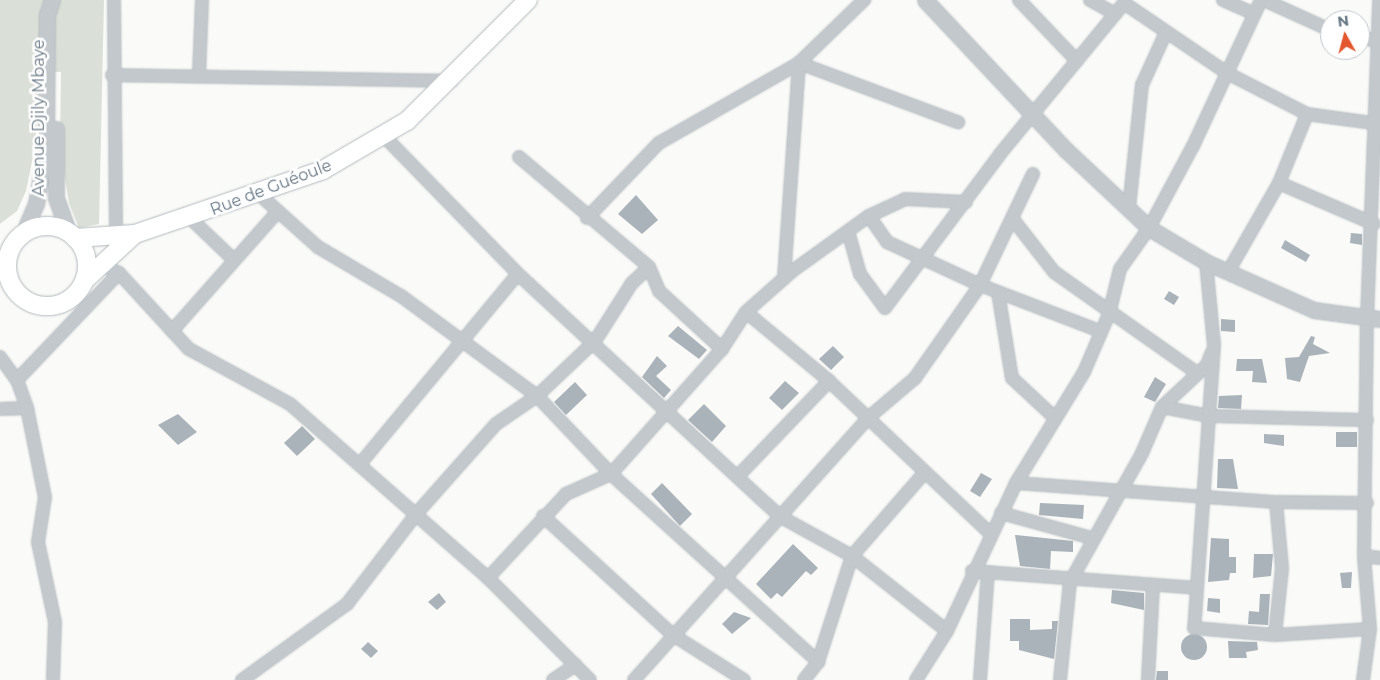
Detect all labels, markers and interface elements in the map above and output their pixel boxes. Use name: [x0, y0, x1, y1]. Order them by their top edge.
north arrow: [1320, 10, 1370, 60]
text: N: [1337, 11, 1350, 31]
street label: Avenue Djily Mbaye: [29, 40, 49, 196]
street label: Rue de Guéoule: [208, 156, 334, 220]

